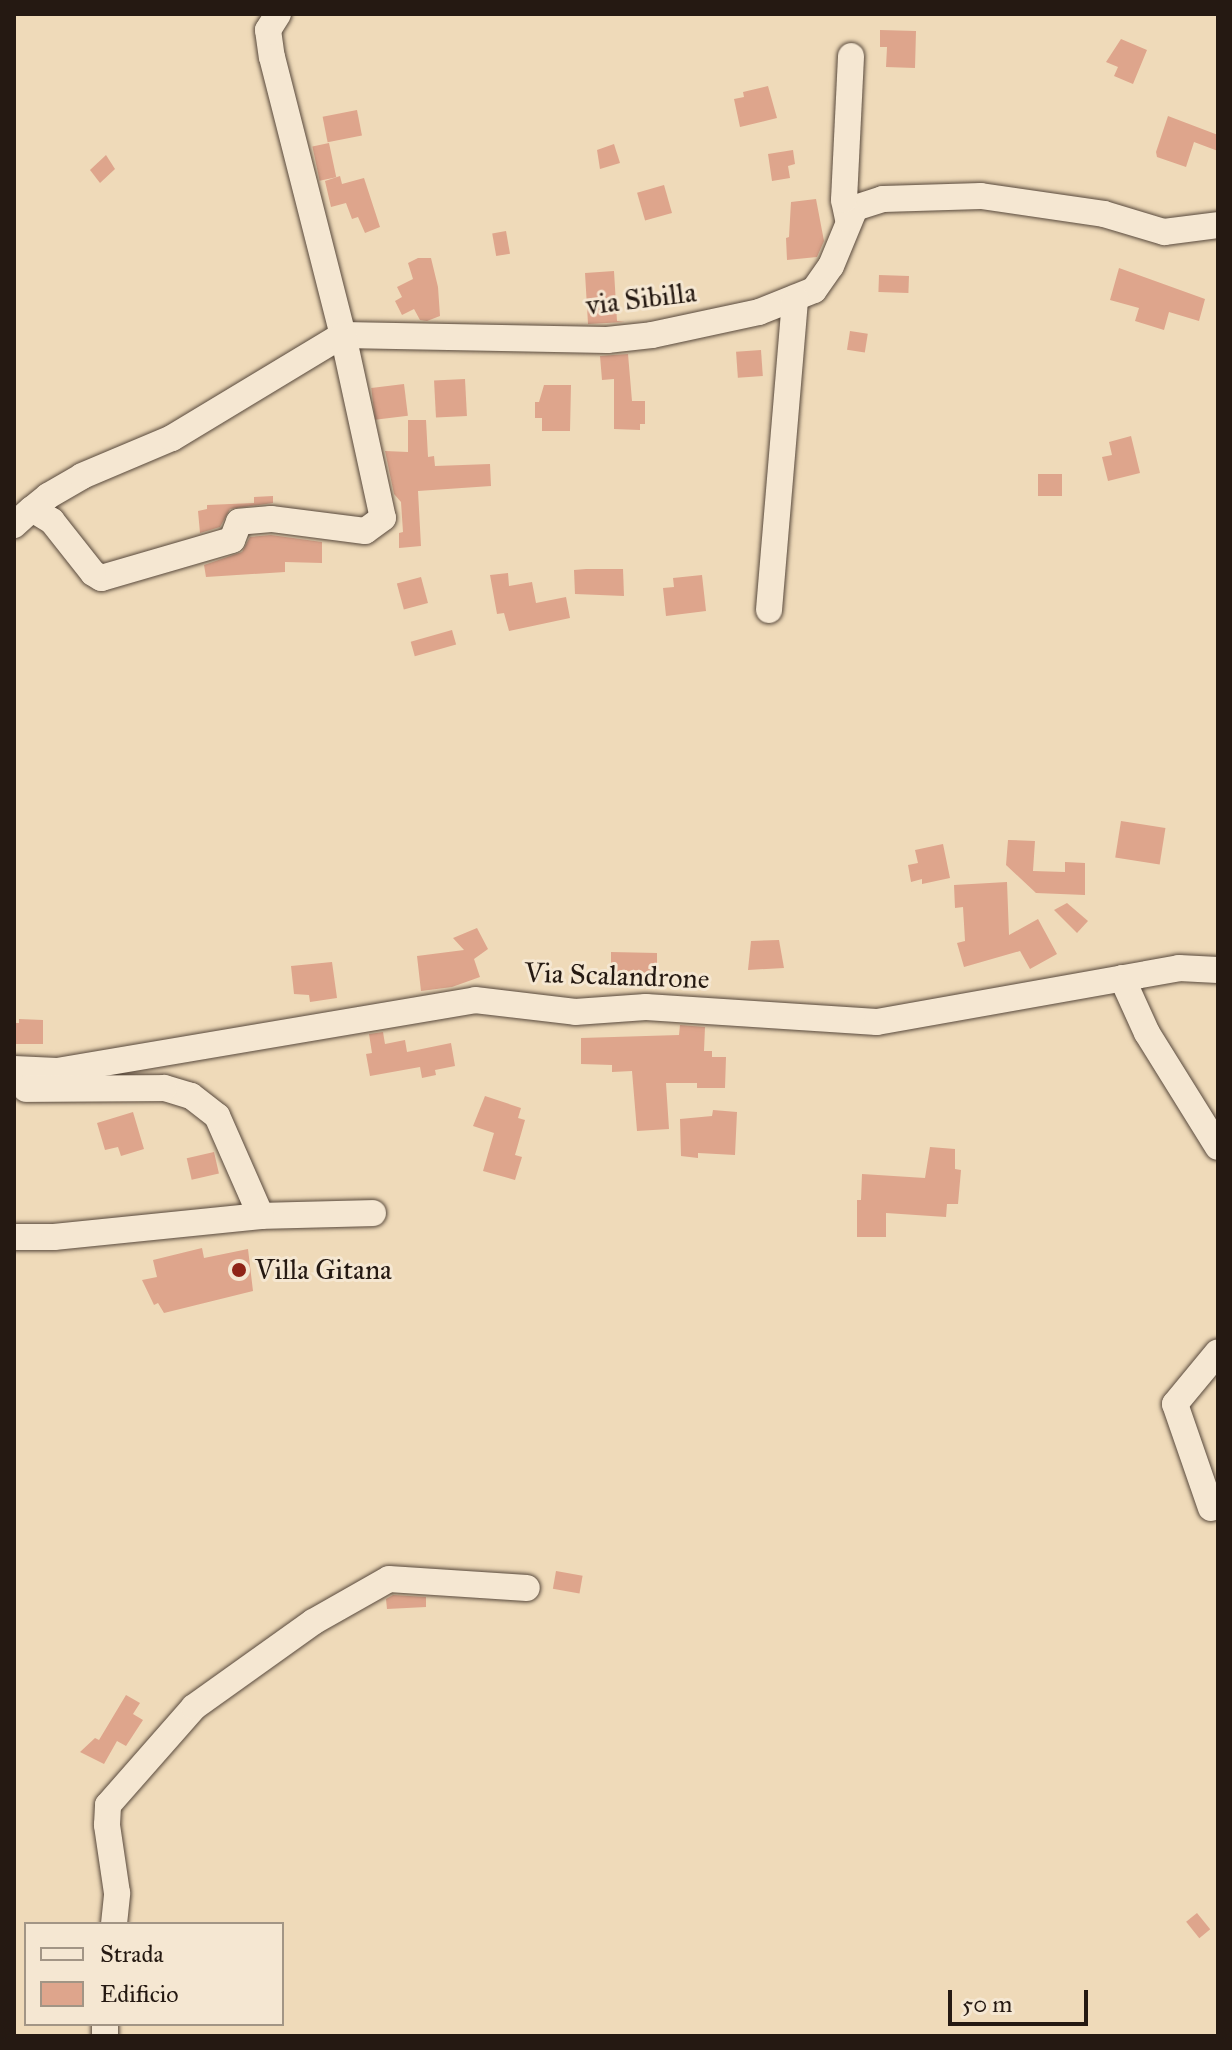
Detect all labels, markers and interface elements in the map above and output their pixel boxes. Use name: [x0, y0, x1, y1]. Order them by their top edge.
street label: via Sibilla: [584, 276, 698, 322]
street label: Via Scalandrone: [524, 956, 710, 996]
place label: Villa Gitana: [255, 1253, 392, 1287]
marker: Villa Gitana: [230, 1261, 248, 1279]
legend: [24, 1922, 284, 2026]
text: Strada: [100, 1939, 164, 1969]
scale bar: [952, 1974, 1092, 2024]
text: Edificio: [100, 1979, 179, 2009]
text: 50 m: [962, 1989, 1012, 2019]

